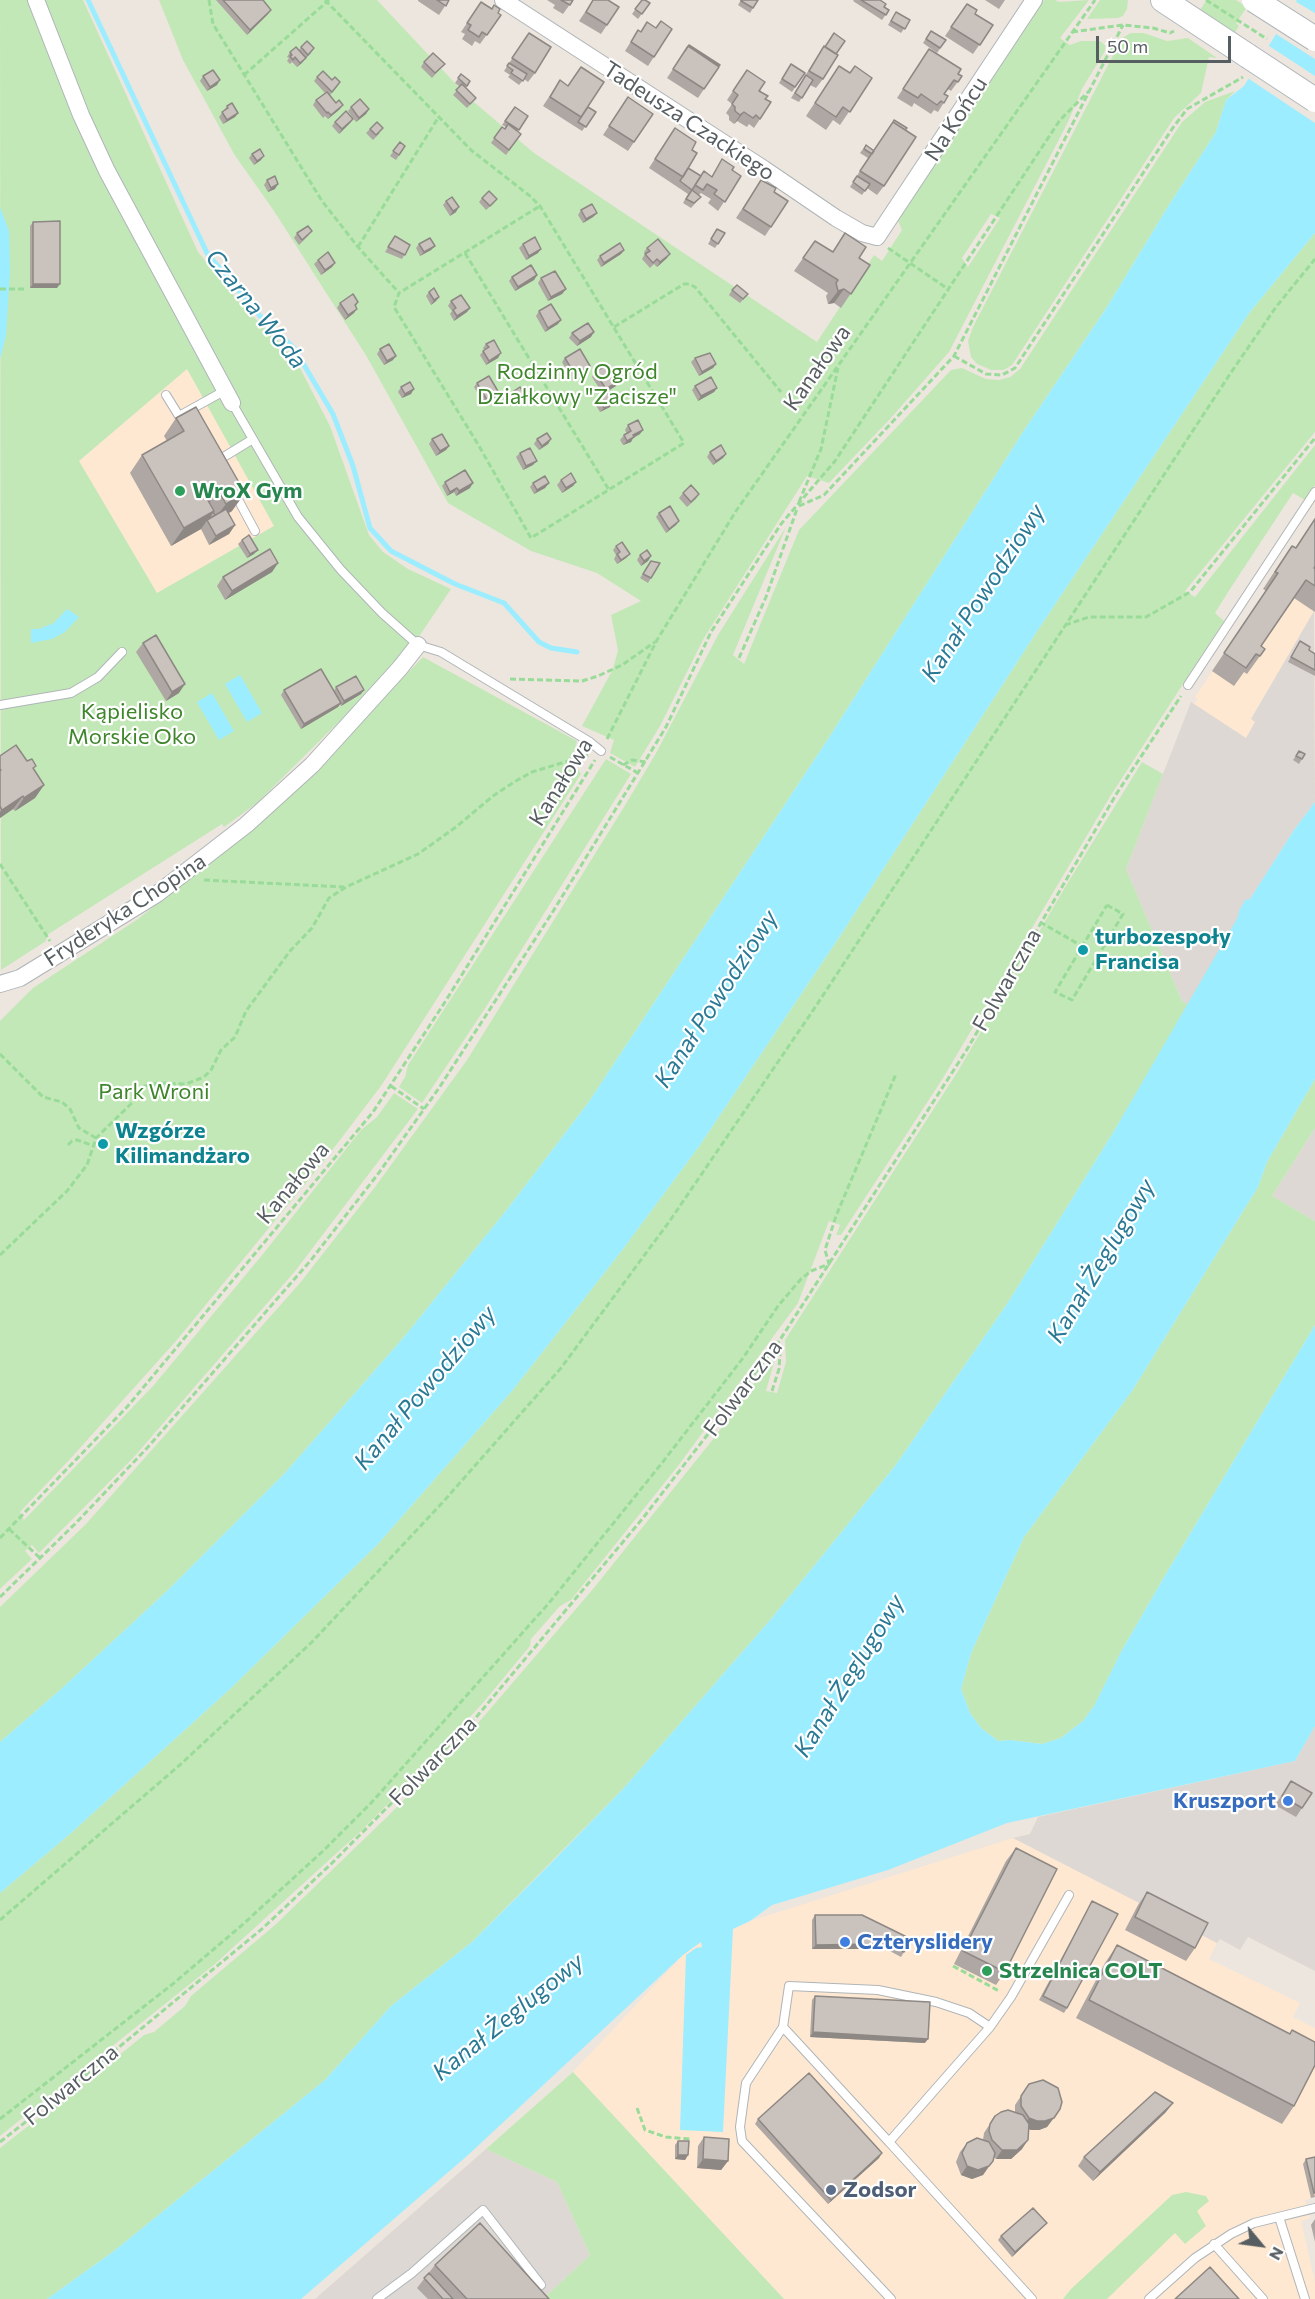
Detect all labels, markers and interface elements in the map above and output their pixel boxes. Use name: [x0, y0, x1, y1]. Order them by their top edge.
scale bar: [1099, 24, 1234, 62]
text: 50 m: [1107, 35, 1148, 57]
street label: Tadeusza Czackiego: [598, 56, 780, 186]
street label: Na Końcu: [919, 72, 993, 166]
water label: Czarna Woda: [199, 244, 313, 374]
street label: Kanałowa: [778, 320, 856, 416]
park label: Rodzinny Ogród Działkowy "Zacisze": [477, 359, 677, 410]
place label: WroX Gym: [192, 478, 302, 504]
marker: WroX Gym: [173, 484, 187, 498]
water label: Kanał Powodziowy: [915, 499, 1051, 687]
park label: Kąpielisko Morskie Oko: [68, 699, 196, 750]
street label: Kanałowa: [524, 733, 598, 831]
street label: Fryderyka Chopina: [39, 848, 211, 972]
water label: Kanał Powodziowy: [648, 905, 784, 1093]
street label: Folwarczna: [967, 924, 1047, 1036]
place label: turbozespoły Francisa: [1095, 924, 1231, 975]
marker: turbozespoły Francisa: [1076, 943, 1090, 957]
park label: Park Wroni: [98, 1079, 210, 1105]
place label: Wzgórze Kilimandżaro: [115, 1118, 250, 1170]
marker: Wzgórze Kilimandżaro: [96, 1137, 110, 1151]
street label: Kanałowa: [251, 1137, 335, 1229]
water label: Kanał Żeglugowy: [1041, 1174, 1161, 1348]
water label: Kanał Powodziowy: [348, 1300, 502, 1476]
street label: Folwarczna: [698, 1334, 788, 1442]
water label: Kanał Żeglugowy: [787, 1589, 911, 1763]
street label: Folwarczna: [384, 1711, 482, 1811]
place label: Kruszport: [1173, 1788, 1276, 1814]
marker: Kruszport: [1281, 1794, 1295, 1808]
place label: Czteryslidery: [857, 1929, 993, 1955]
marker: Czteryslidery: [838, 1935, 852, 1949]
water label: Kanał Żeglugowy: [427, 1947, 589, 2087]
place label: Strzelnica COLT: [999, 1958, 1162, 1984]
marker: Strzelnica COLT: [980, 1964, 994, 1978]
street label: Folwarczna: [18, 2039, 124, 2131]
place label: Zodsor: [843, 2177, 917, 2203]
marker: Zodsor: [824, 2183, 838, 2197]
north arrow: [1231, 2215, 1291, 2275]
text: N: [1266, 2244, 1288, 2264]

